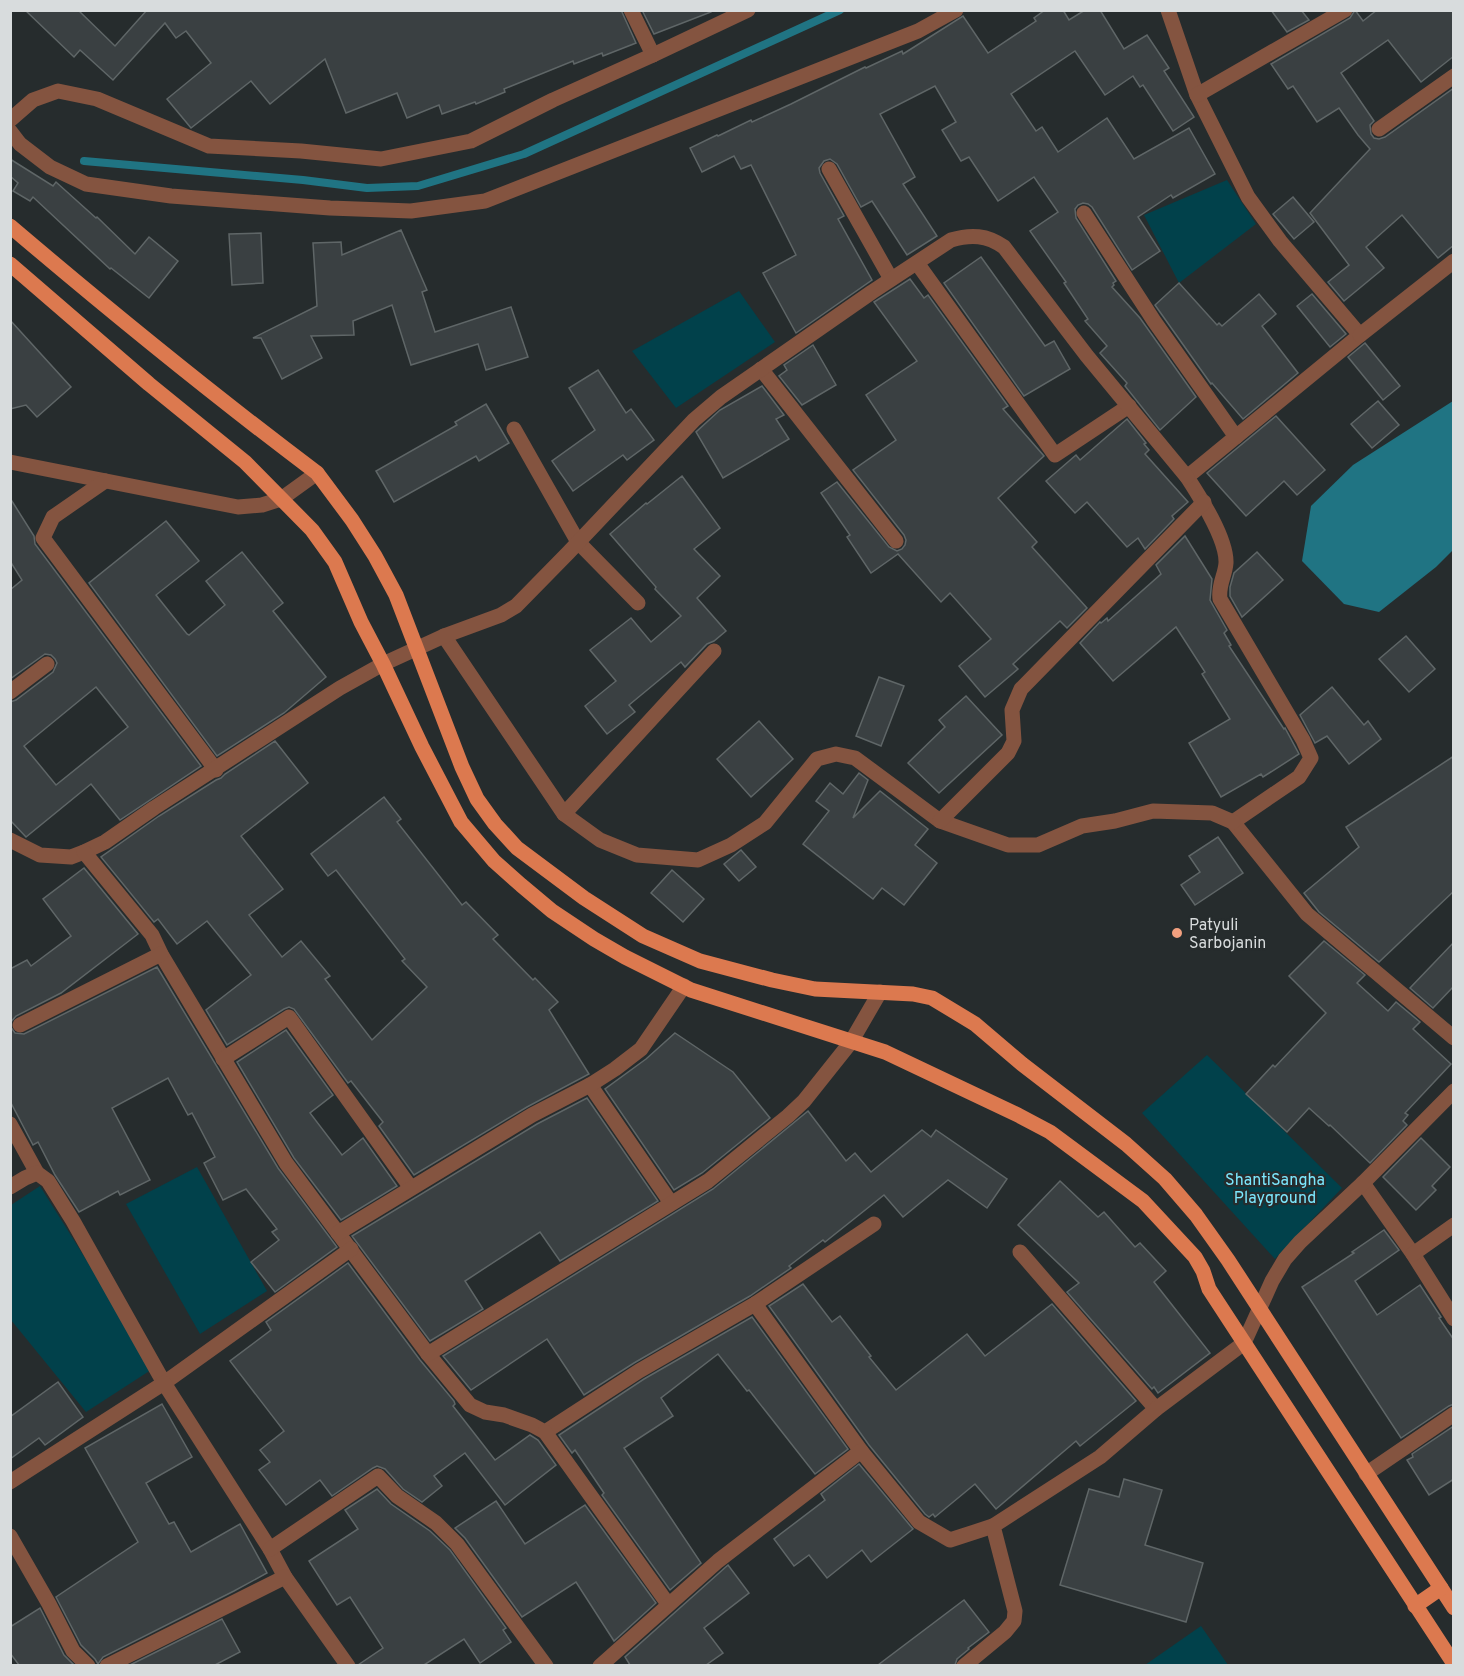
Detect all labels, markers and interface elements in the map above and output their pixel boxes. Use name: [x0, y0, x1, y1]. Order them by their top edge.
place label: Patyuli Sarbojanin: [1189, 916, 1266, 954]
marker: Patyuli Sarbojanin: [1170, 926, 1184, 940]
park label: ShantiSangha Playground: [1225, 1171, 1325, 1209]

